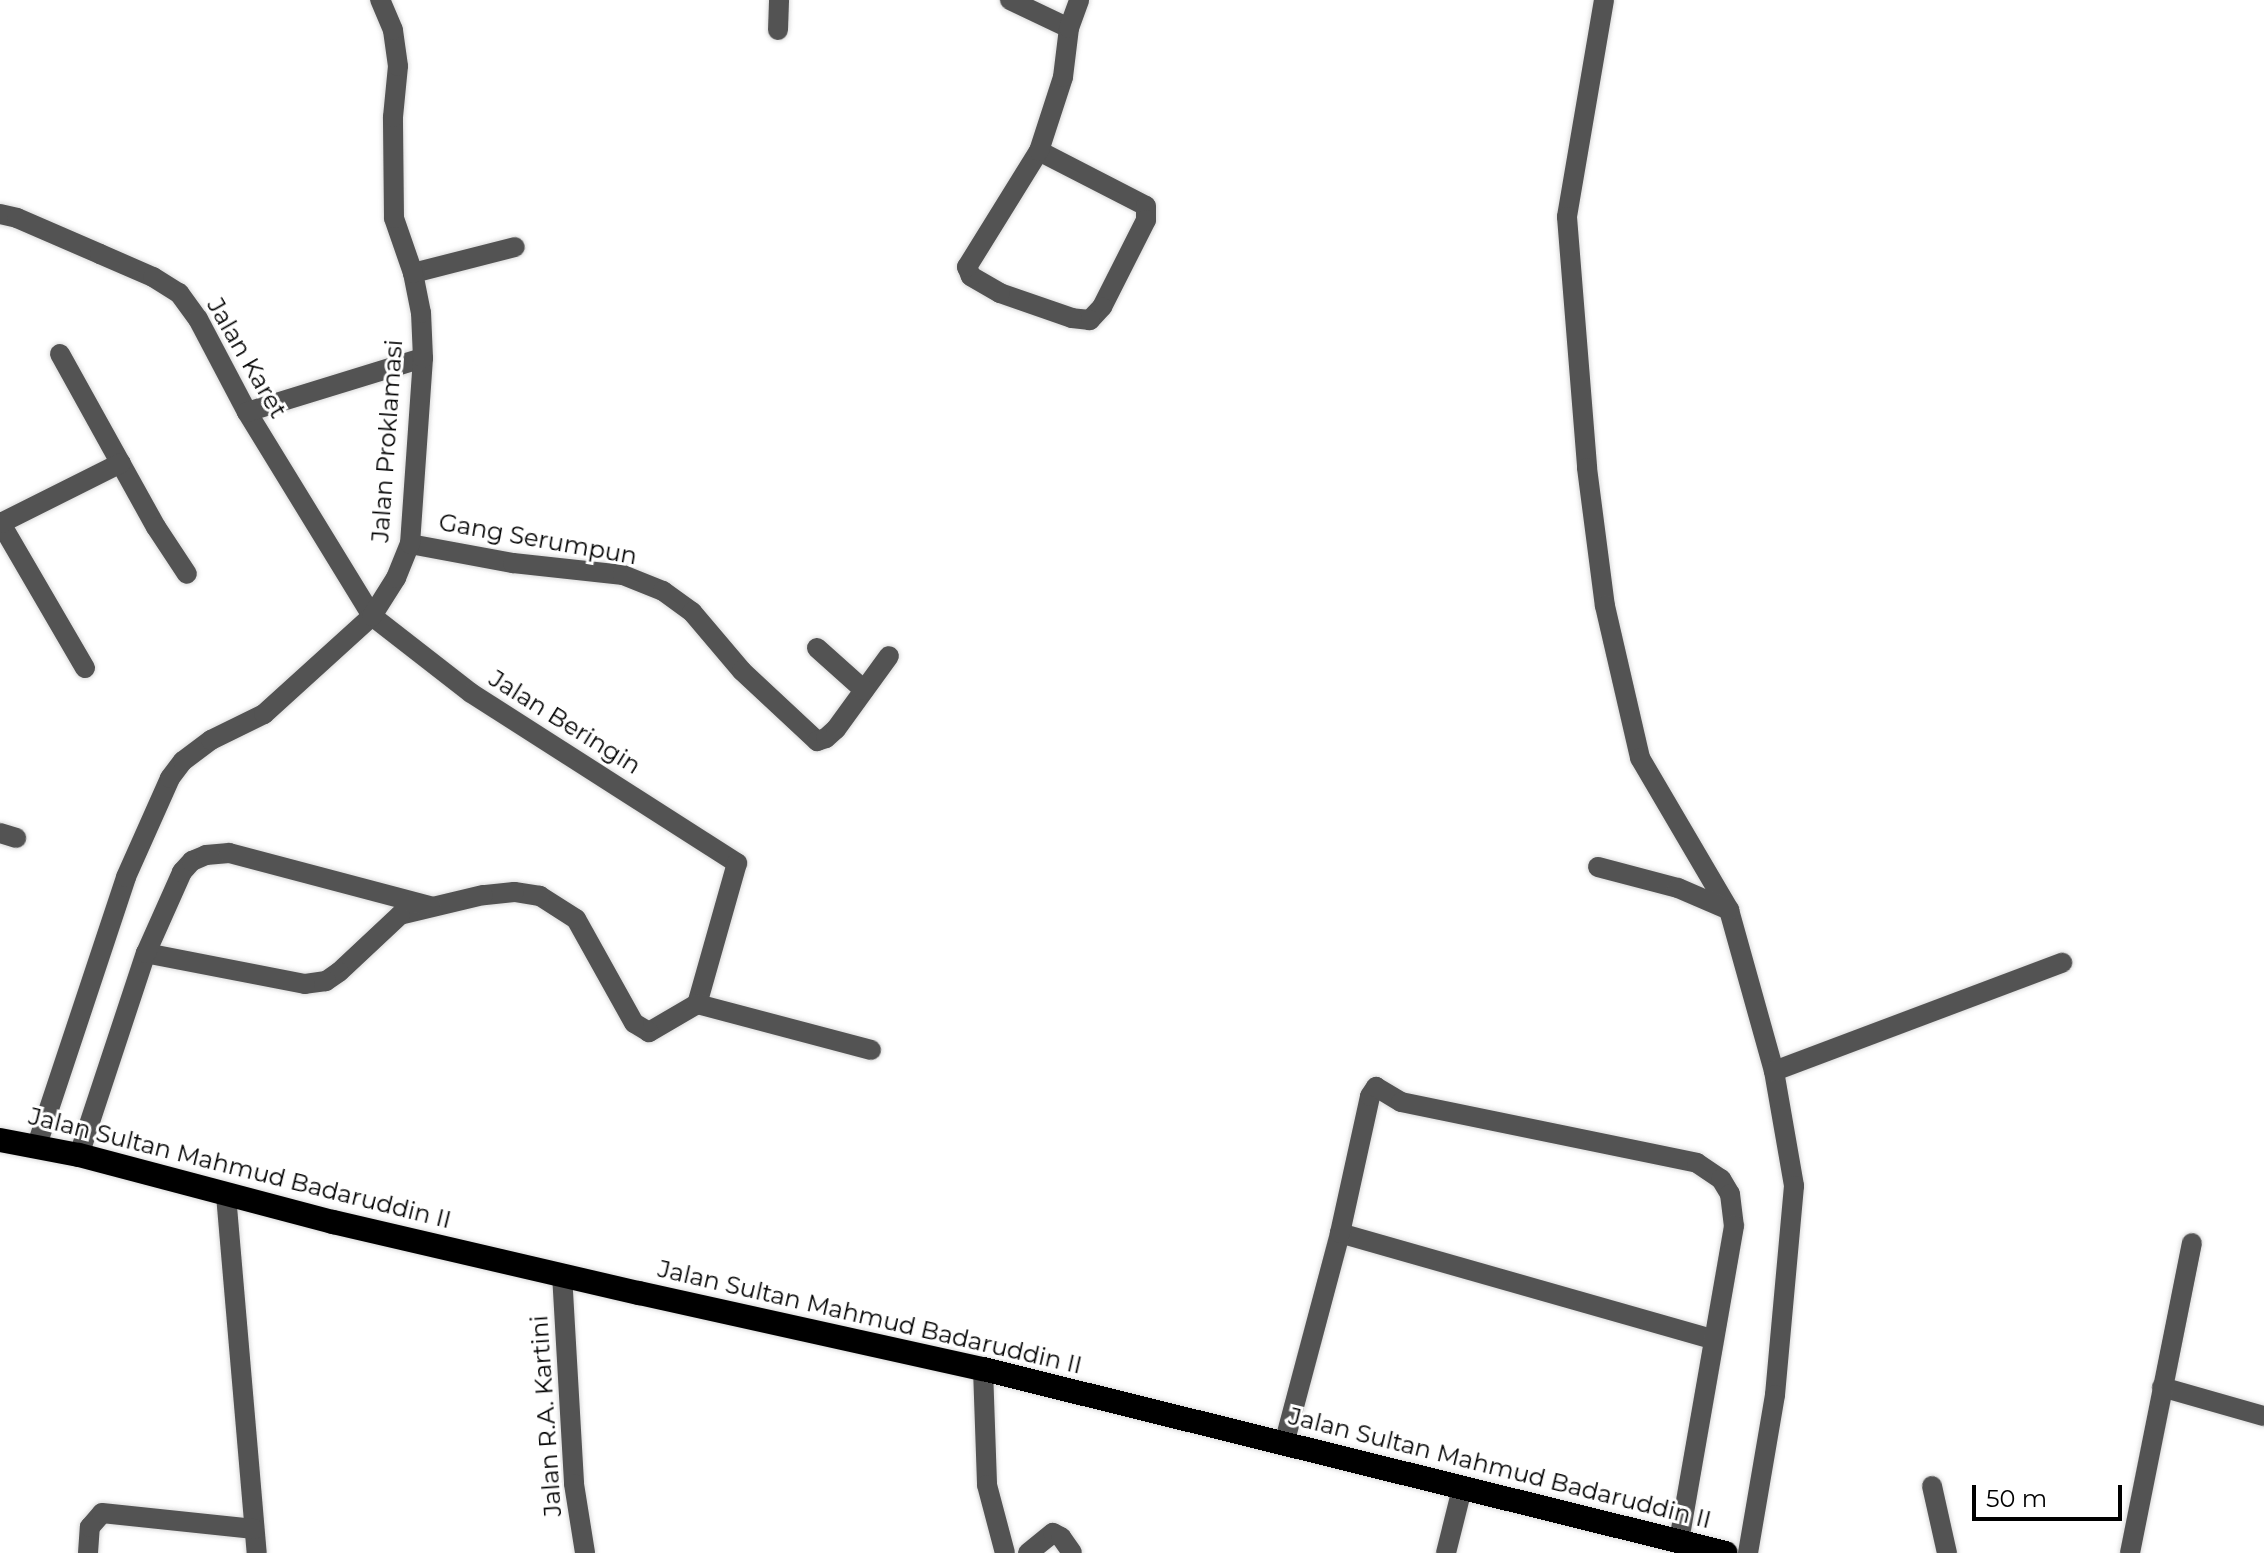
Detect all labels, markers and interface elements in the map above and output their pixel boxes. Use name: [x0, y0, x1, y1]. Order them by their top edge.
street label: Jalan Karet: [201, 293, 293, 423]
street label: Jalan Proklamasi: [366, 339, 408, 543]
street label: Gang Serumpun: [437, 507, 639, 571]
street label: Jalan Beringin: [484, 664, 646, 780]
street label: Jalan Sultan Mahmud Badaruddin II: [26, 1101, 454, 1235]
street label: Jalan Sultan Mahmud Badaruddin II: [655, 1254, 1085, 1380]
street label: Jalan R.A. Kartini: [525, 1314, 567, 1518]
street label: Jalan Sultan Mahmud Badaruddin II: [1286, 1401, 1714, 1535]
scale bar: [1976, 1469, 2126, 1519]
text: 50 m: [1986, 1484, 2047, 1513]

